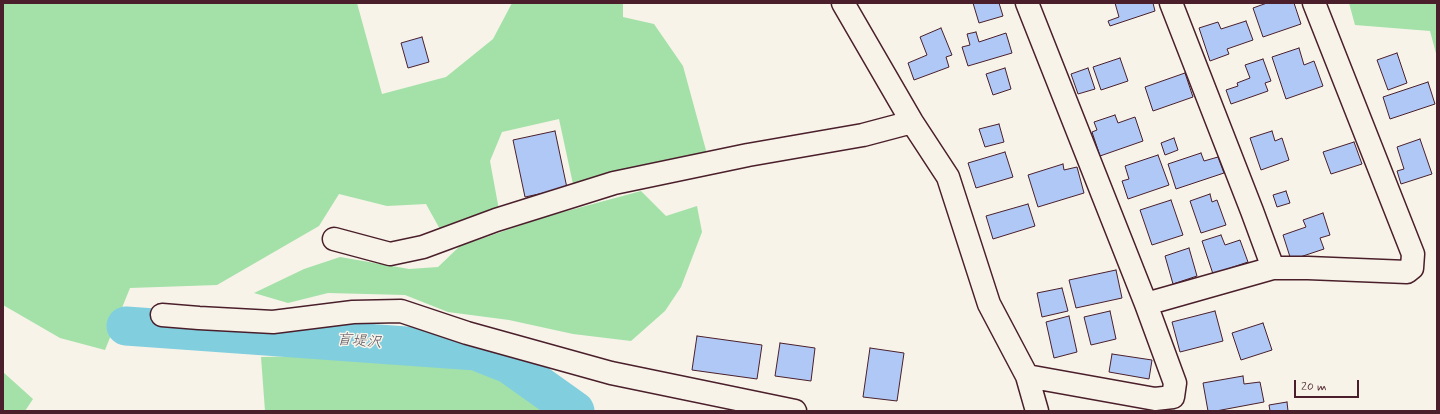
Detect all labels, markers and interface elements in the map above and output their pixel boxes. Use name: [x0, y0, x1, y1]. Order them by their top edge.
water label: 盲堤沢: [336, 331, 382, 353]
scale bar: [1296, 372, 1361, 398]
text: 20 m: [1301, 379, 1327, 395]

